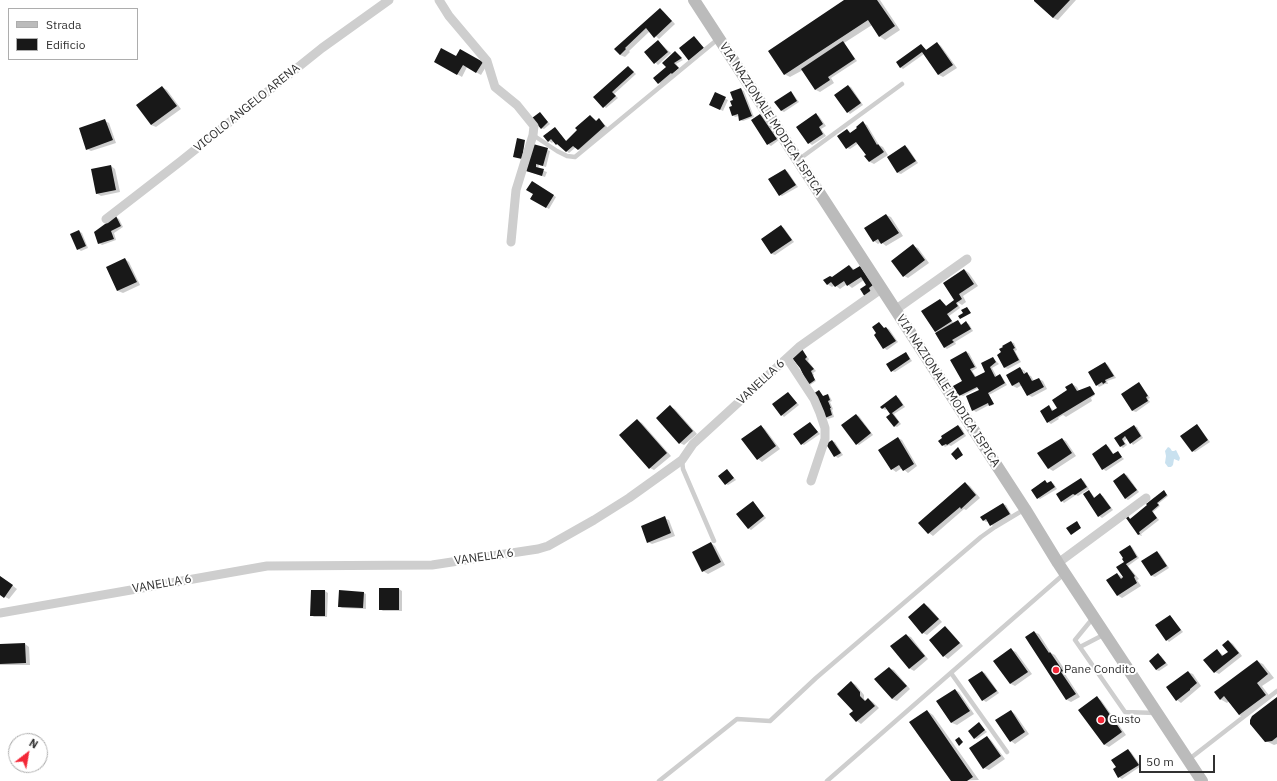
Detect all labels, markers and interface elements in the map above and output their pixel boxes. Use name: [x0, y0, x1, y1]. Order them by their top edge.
legend: [8, 8, 138, 60]
text: Strada: [46, 17, 81, 32]
text: Edificio: [46, 37, 85, 52]
street label: VIA NAZIONALE MODICA ISPICA: [716, 40, 826, 198]
street label: VICOLO ANGELO ARENA: [191, 61, 303, 155]
street label: VIA NAZIONALE MODICA ISPICA: [893, 312, 1003, 470]
street label: VANELLA 6: [734, 356, 788, 408]
street label: VANELLA 6: [453, 546, 515, 568]
street label: VANELLA 6: [131, 572, 193, 596]
place label: Pane Condito: [1064, 663, 1136, 677]
marker: Pane Condito: [1051, 665, 1061, 675]
place label: Gusto: [1109, 713, 1141, 727]
marker: Gusto: [1096, 715, 1106, 725]
north arrow: [8, 733, 48, 773]
text: N: [27, 736, 41, 752]
scale bar: [1141, 747, 1217, 773]
text: 50 m: [1146, 754, 1174, 769]

